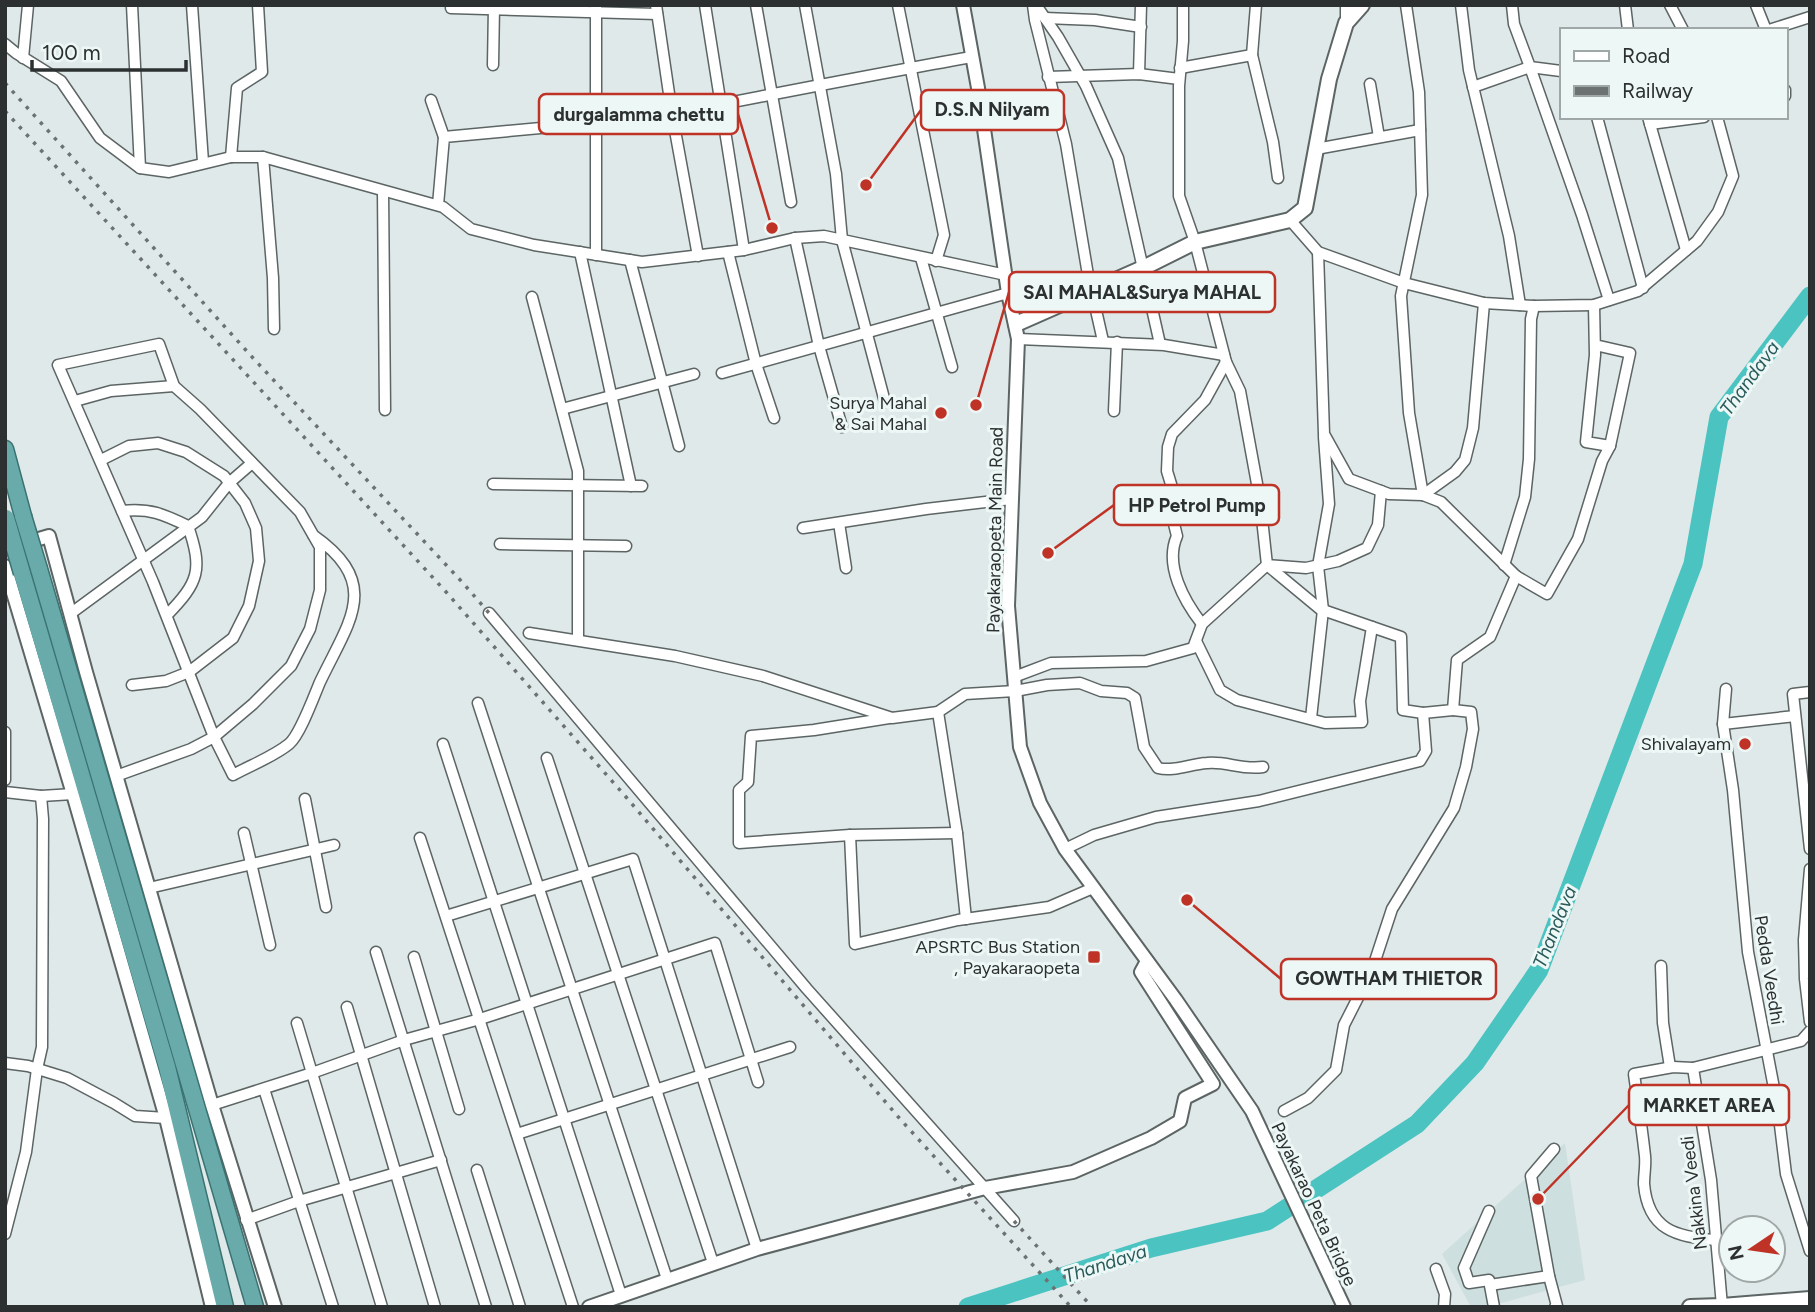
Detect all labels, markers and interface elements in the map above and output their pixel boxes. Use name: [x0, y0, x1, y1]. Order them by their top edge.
scale bar: [32, 28, 186, 72]
legend: [1560, 28, 1787, 119]
text: 100 m: [42, 40, 101, 65]
text: Road: [1622, 43, 1670, 68]
text: Railway: [1622, 78, 1693, 103]
callout: D.S.N Nilyam: [921, 90, 1064, 130]
callout: durgalamma chettu: [539, 94, 738, 134]
text: D.S.N Nilyam: [934, 98, 1050, 121]
text: durgalamma chettu: [553, 103, 725, 126]
callout: SAI MAHAL&Surya MAHAL: [1009, 272, 1275, 312]
text: SAI MAHAL&Surya MAHAL: [1023, 281, 1261, 304]
water label: Thandava: [1715, 337, 1784, 420]
place label: Surya Mahal & Sai Mahal: [829, 392, 927, 435]
marker: Surya Mahal & Sai Mahal: [933, 405, 949, 421]
street label: Payakaraopeta Main Road: [982, 427, 1008, 633]
callout: HP Petrol Pump: [1114, 485, 1279, 525]
text: HP Petrol Pump: [1128, 494, 1266, 517]
place label: Shivalayam: [1641, 733, 1731, 755]
marker: Shivalayam: [1737, 736, 1753, 752]
water label: Thandava: [1528, 883, 1581, 971]
street label: Pedda Veedhi: [1749, 913, 1789, 1027]
place label: APSRTC Bus Station , Payakaraopeta: [915, 936, 1080, 979]
marker: APSRTC Bus Station , Payakaraopeta: [1086, 949, 1102, 965]
callout: GOWTHAM THIETOR: [1281, 959, 1496, 999]
text: GOWTHAM THIETOR: [1295, 967, 1483, 990]
callout: MARKET AREA: [1629, 1085, 1789, 1125]
text: MARKET AREA: [1643, 1094, 1776, 1117]
street label: Payakarao Peta Bridge: [1266, 1119, 1362, 1290]
street label: Nakkina Veedi: [1676, 1135, 1712, 1251]
north arrow: [1717, 1214, 1787, 1284]
water label: Thandava: [1061, 1239, 1150, 1288]
text: N: [1723, 1243, 1749, 1262]

